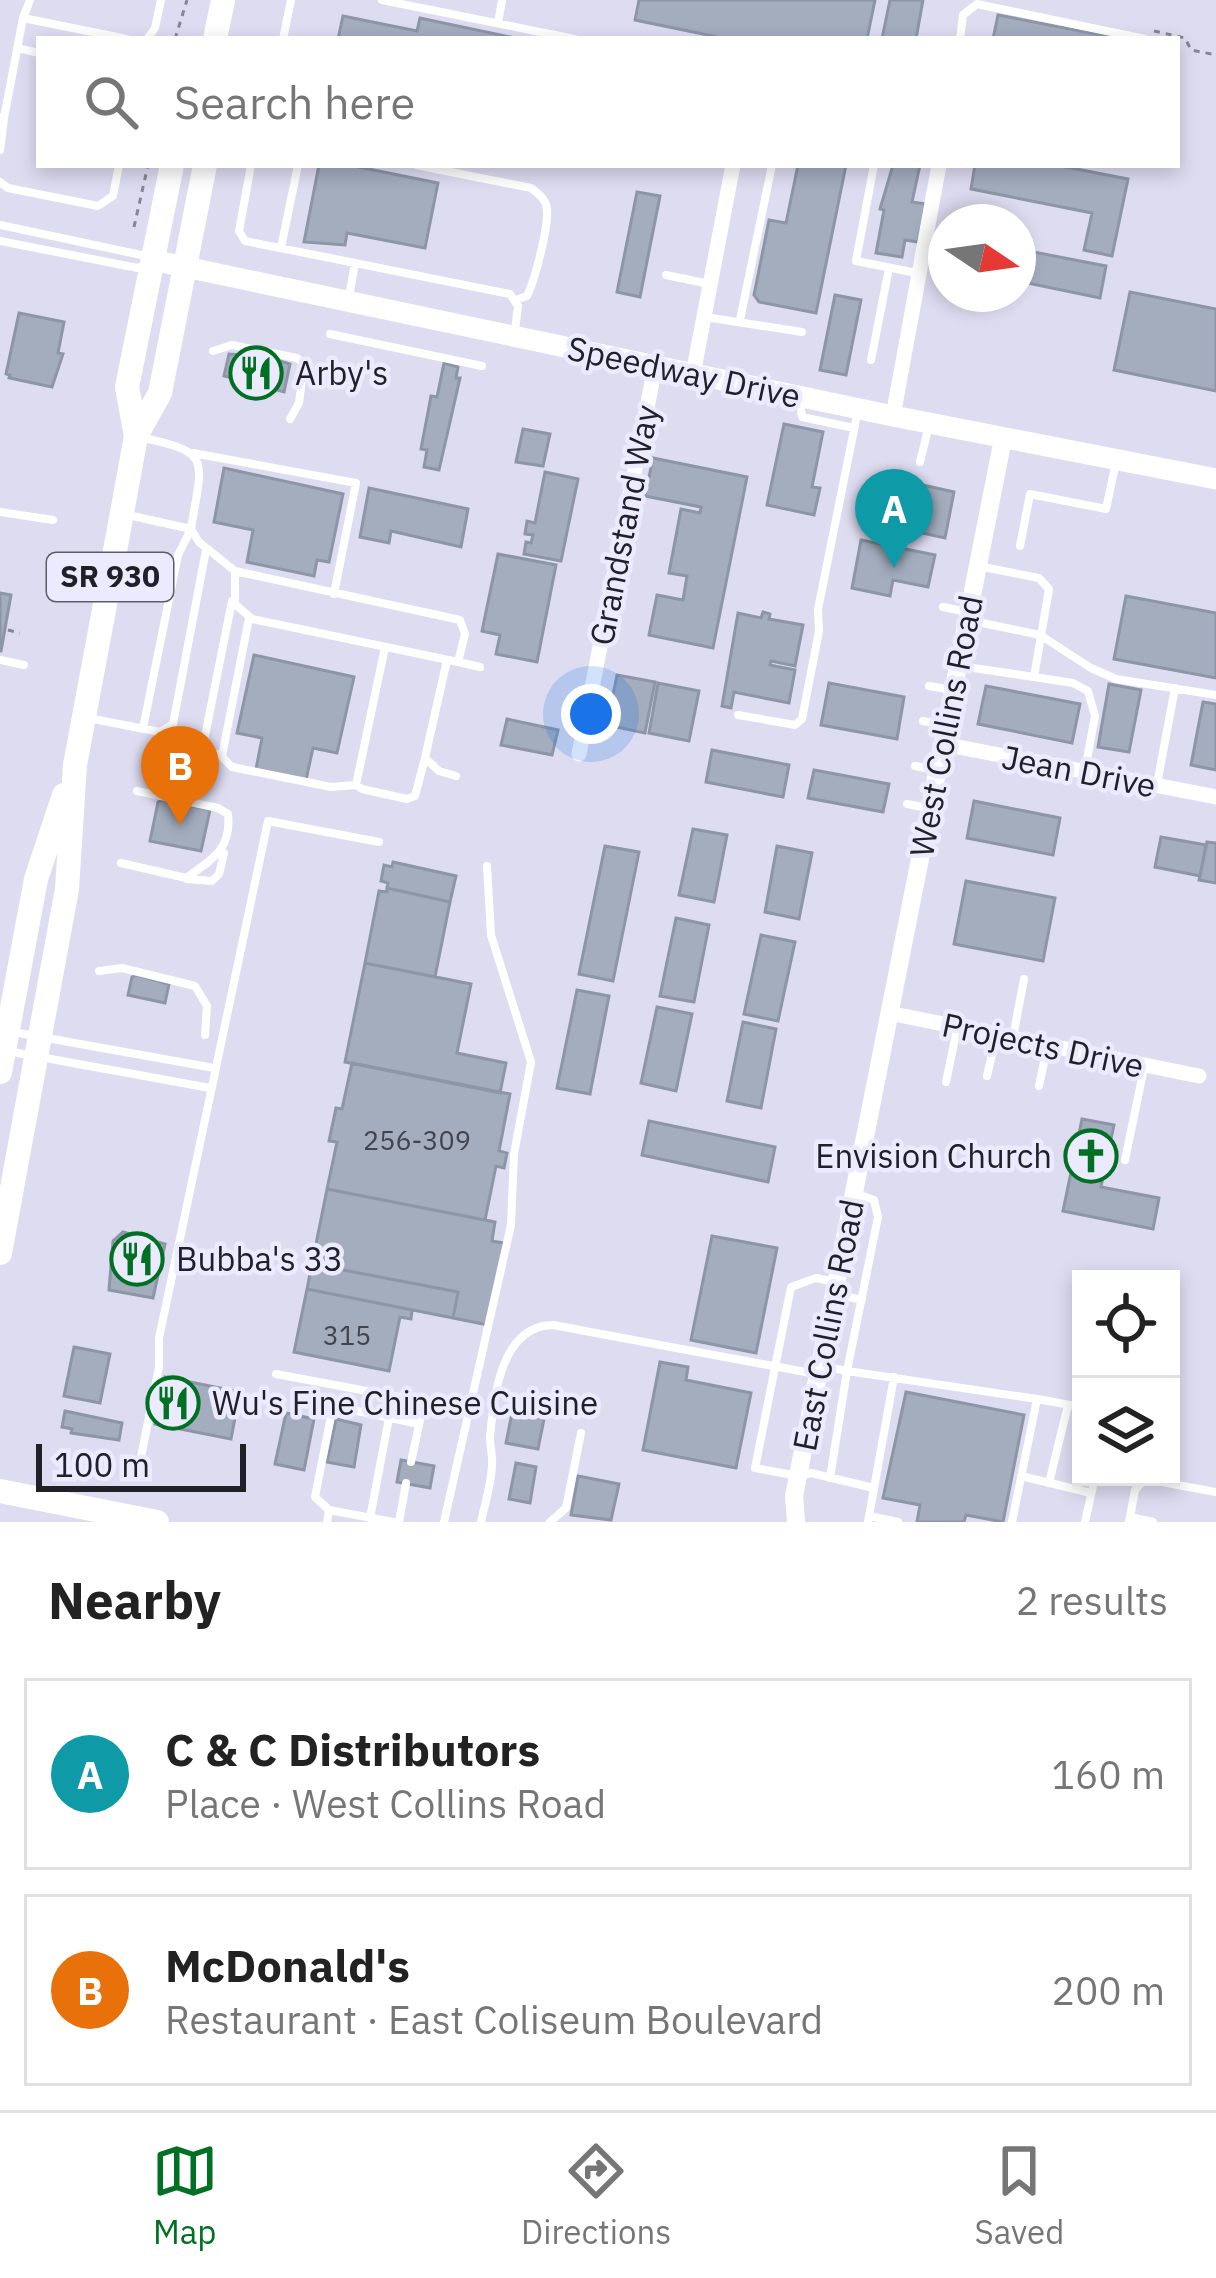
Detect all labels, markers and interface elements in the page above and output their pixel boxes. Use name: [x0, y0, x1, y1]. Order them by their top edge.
search box: [36, 36, 1180, 168]
icon: search: [78, 69, 144, 135]
text: Search here: [174, 73, 415, 131]
north arrow: [928, 204, 1036, 312]
street label: Speedway Drive: [564, 326, 805, 417]
restaurant icon: Arby's: [228, 345, 284, 401]
place label: Arby's: [295, 351, 388, 394]
street label: Grandstand Way: [579, 401, 668, 649]
pin: A: [855, 469, 933, 568]
road number: SR 930: [47, 553, 173, 601]
street label: West Collins Road: [899, 591, 992, 860]
your location: [561, 684, 621, 744]
pin: B: [141, 726, 219, 825]
street label: Jean Drive: [999, 735, 1160, 806]
street label: Projects Drive: [938, 1002, 1148, 1087]
house number: 256-309: [363, 1122, 471, 1157]
church icon: Envision Church: [1063, 1128, 1119, 1184]
place label: Envision Church: [815, 1134, 1052, 1177]
street label: East Collins Road: [782, 1195, 873, 1454]
restaurant icon: Bubba's 33: [109, 1231, 165, 1287]
place label: Bubba's 33: [176, 1237, 343, 1280]
map controls: [1072, 1270, 1180, 1486]
button: locate: [1072, 1270, 1180, 1378]
house number: 315: [323, 1317, 371, 1352]
restaurant icon: Wu's Fine Chinese Cuisine: [145, 1375, 201, 1431]
button: layers: [1072, 1378, 1180, 1486]
place label: Wu's Fine Chinese Cuisine: [212, 1381, 598, 1424]
scale bar: [36, 1438, 246, 1491]
text: 100 m: [54, 1443, 150, 1486]
text: Nearby: [48, 1567, 221, 1633]
text: 2 results: [1016, 1575, 1168, 1626]
text: C & C Distributors: [165, 1720, 540, 1778]
text: A: [77, 1749, 103, 1800]
text: 160 m: [1052, 1749, 1165, 1800]
text: Place · West Collins Road: [165, 1778, 606, 1829]
text: McDonald's: [165, 1936, 410, 1994]
text: B: [77, 1965, 103, 2016]
text: 200 m: [1052, 1965, 1165, 2016]
text: Restaurant · East Coliseum Boulevard: [165, 1994, 823, 2045]
tab: Map: [152, 2138, 218, 2253]
tab: Directions: [521, 2138, 671, 2253]
tab: Saved: [975, 2138, 1064, 2253]

